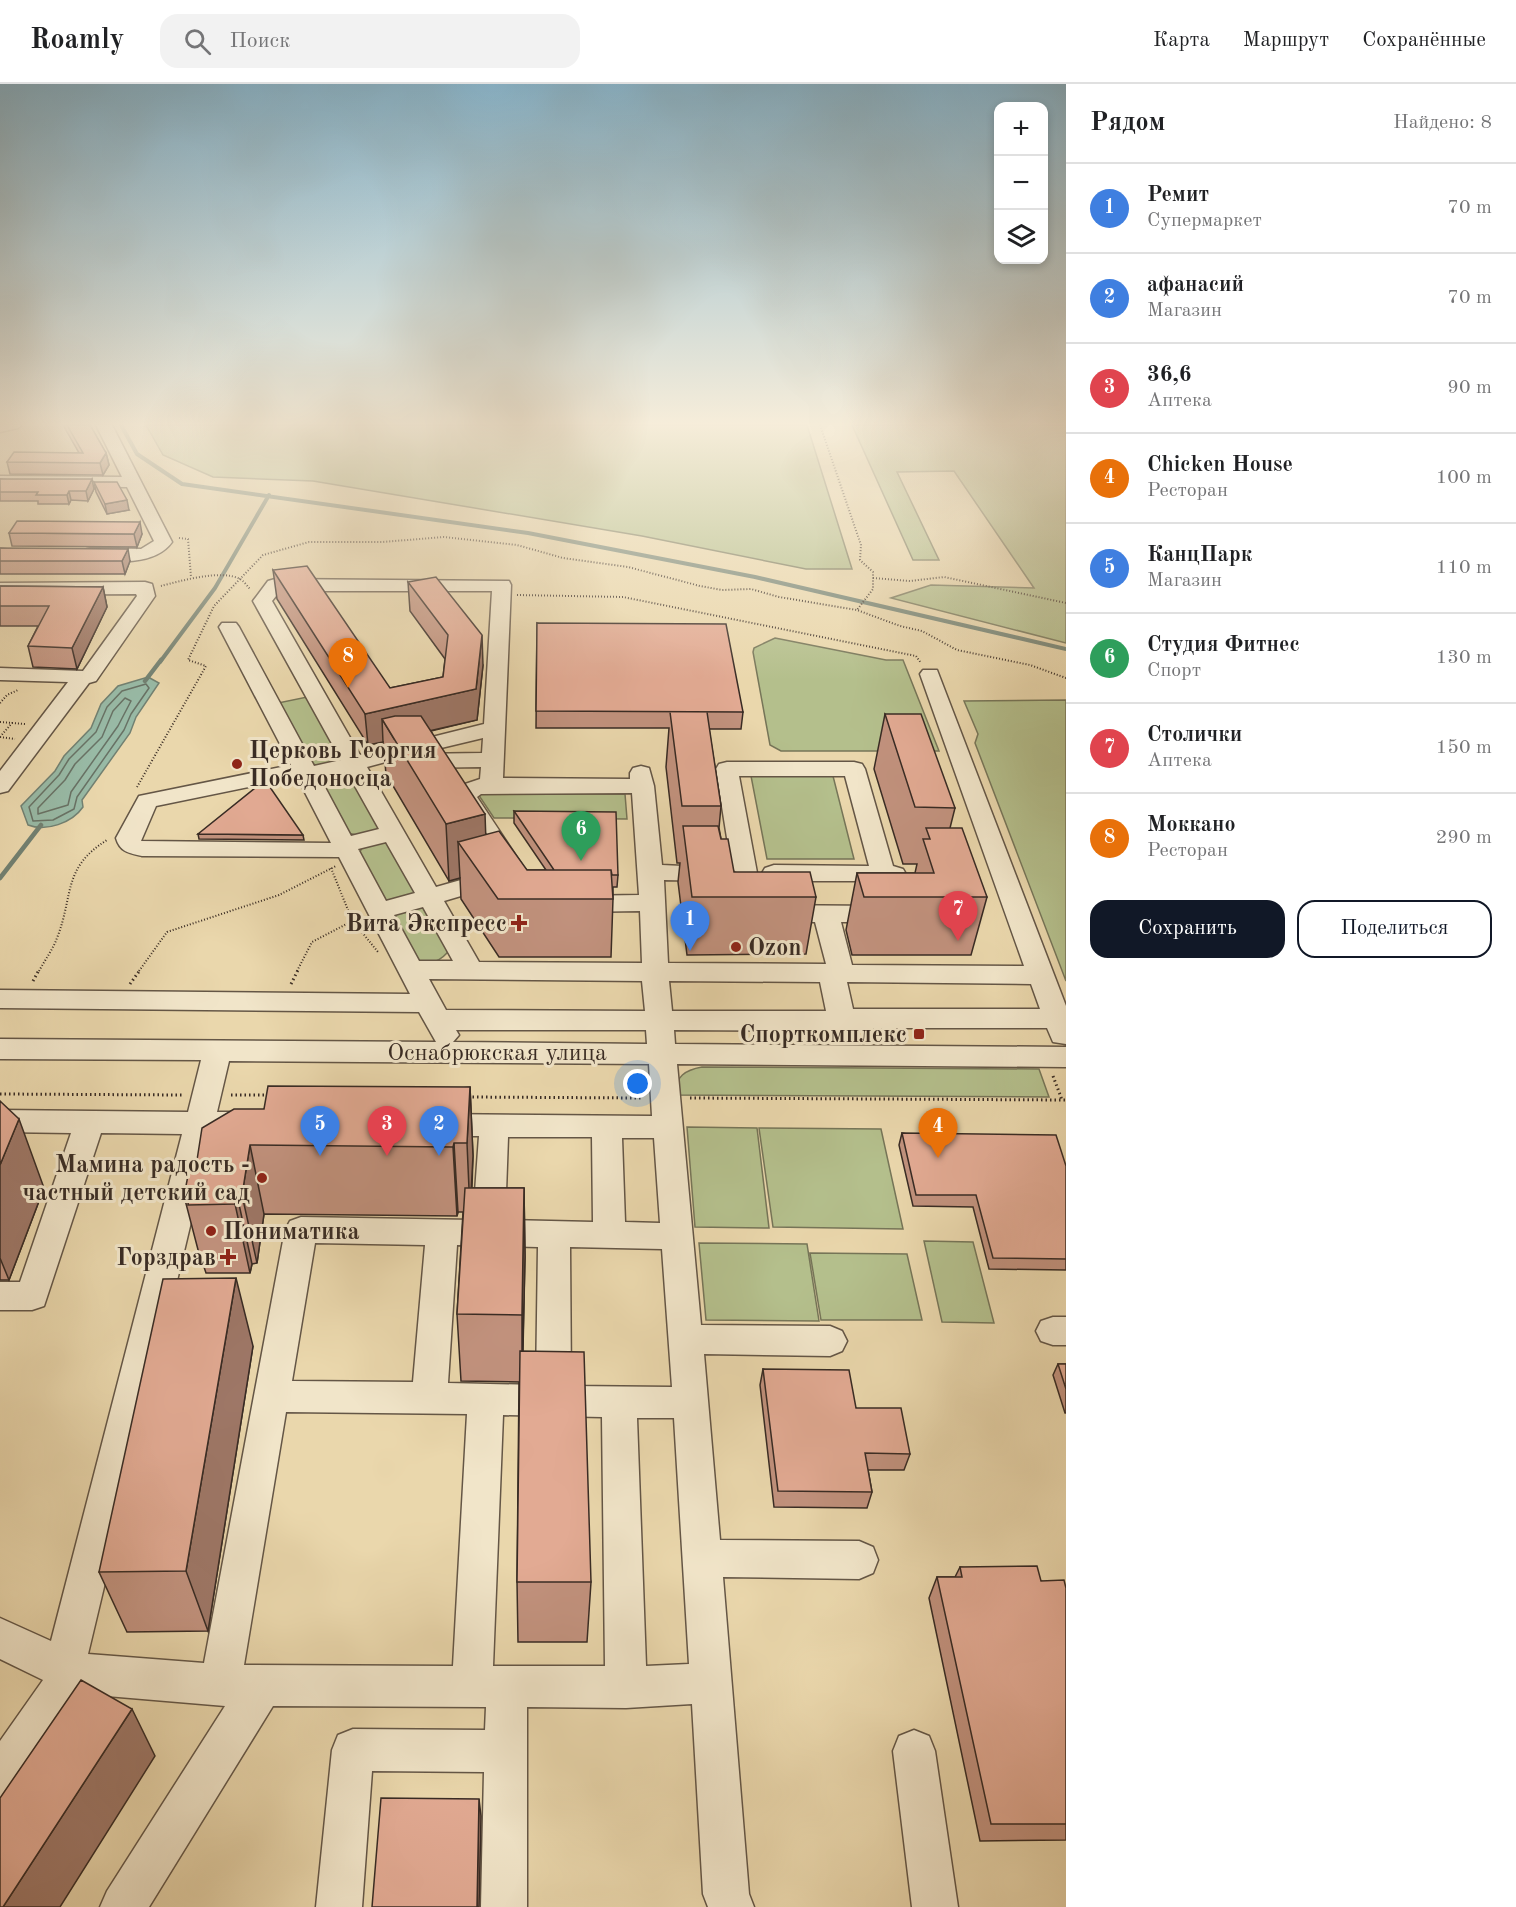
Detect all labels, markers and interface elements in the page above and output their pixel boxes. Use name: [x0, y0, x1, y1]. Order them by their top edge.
search box: [160, 14, 580, 68]
icon: search: [181, 25, 214, 58]
text: Roamly: [30, 27, 124, 55]
text: Поиск: [229, 30, 290, 52]
text: Карта: [1153, 30, 1210, 51]
text: Маршрут: [1243, 30, 1329, 51]
text: Сохранённые: [1362, 30, 1486, 51]
map controls: [994, 102, 1048, 264]
button: +: [994, 102, 1048, 156]
text: Рядом: [1090, 110, 1165, 136]
text: Найдено: 8: [1393, 113, 1492, 133]
button: −: [994, 156, 1048, 210]
text: Ремит: [1147, 184, 1209, 206]
text: 1: [1104, 198, 1115, 218]
text: 70 m: [1447, 198, 1492, 218]
button: layers: [994, 210, 1048, 264]
text: Супермаркет: [1147, 211, 1262, 231]
text: афанасий: [1147, 274, 1244, 296]
text: 2: [1104, 288, 1115, 308]
text: 70 m: [1447, 288, 1492, 308]
text: Магазин: [1147, 301, 1222, 321]
text: 36,6: [1147, 364, 1191, 386]
text: 3: [1104, 378, 1115, 398]
text: 90 m: [1447, 378, 1492, 398]
text: Аптека: [1147, 391, 1212, 411]
text: Chicken House: [1147, 454, 1293, 476]
text: 4: [1104, 468, 1115, 488]
text: 100 m: [1436, 468, 1492, 488]
text: Ресторан: [1147, 481, 1228, 501]
text: КанцПарк: [1147, 544, 1252, 566]
text: 5: [1104, 558, 1115, 578]
text: 110 m: [1436, 558, 1492, 578]
text: Магазин: [1147, 571, 1222, 591]
text: Студия Фитнес: [1147, 634, 1300, 656]
pin: 8: [328, 638, 368, 688]
text: 6: [1104, 648, 1115, 668]
text: 130 m: [1436, 648, 1492, 668]
text: Спорт: [1147, 661, 1201, 681]
text: Столички: [1147, 724, 1242, 746]
text: 7: [1104, 738, 1115, 758]
text: 150 m: [1436, 738, 1492, 758]
place label: Церковь Георгия Победоносца: [249, 740, 437, 792]
text: Аптека: [1147, 751, 1212, 771]
marker: Церковь Георгия Победоносца: [230, 757, 244, 771]
pin: 6: [562, 812, 600, 861]
text: Моккано: [1147, 814, 1236, 836]
text: 8: [1104, 828, 1115, 848]
text: 290 m: [1436, 828, 1492, 848]
text: Ресторан: [1147, 841, 1228, 861]
pin: 7: [938, 892, 978, 941]
button: Сохранить: [1090, 900, 1285, 958]
button: Поделиться: [1297, 900, 1492, 958]
pin: 1: [670, 902, 710, 951]
place label: Вита Экспресс: [345, 913, 507, 937]
marker: Вита Экспресс: [512, 916, 526, 930]
place label: Ozon: [748, 937, 802, 961]
marker: Ozon: [729, 940, 743, 954]
place label: Спорткомплекс: [739, 1024, 907, 1048]
marker: Спорткомплекс: [912, 1027, 926, 1041]
street label: Оснабрюкская улица: [387, 1042, 607, 1066]
your location: [623, 1069, 652, 1098]
pin: 5: [300, 1106, 340, 1156]
pin: 3: [368, 1106, 406, 1156]
pin: 2: [420, 1106, 458, 1156]
pin: 4: [918, 1108, 958, 1158]
place label: Мамина радость - частный детский сад: [23, 1154, 250, 1206]
marker: Мамина радость - частный детский сад: [255, 1171, 269, 1185]
place label: Пониматика: [223, 1221, 360, 1245]
marker: Пониматика: [204, 1224, 218, 1238]
place label: Горздрав: [116, 1247, 216, 1271]
marker: Горздрав: [221, 1250, 235, 1264]

